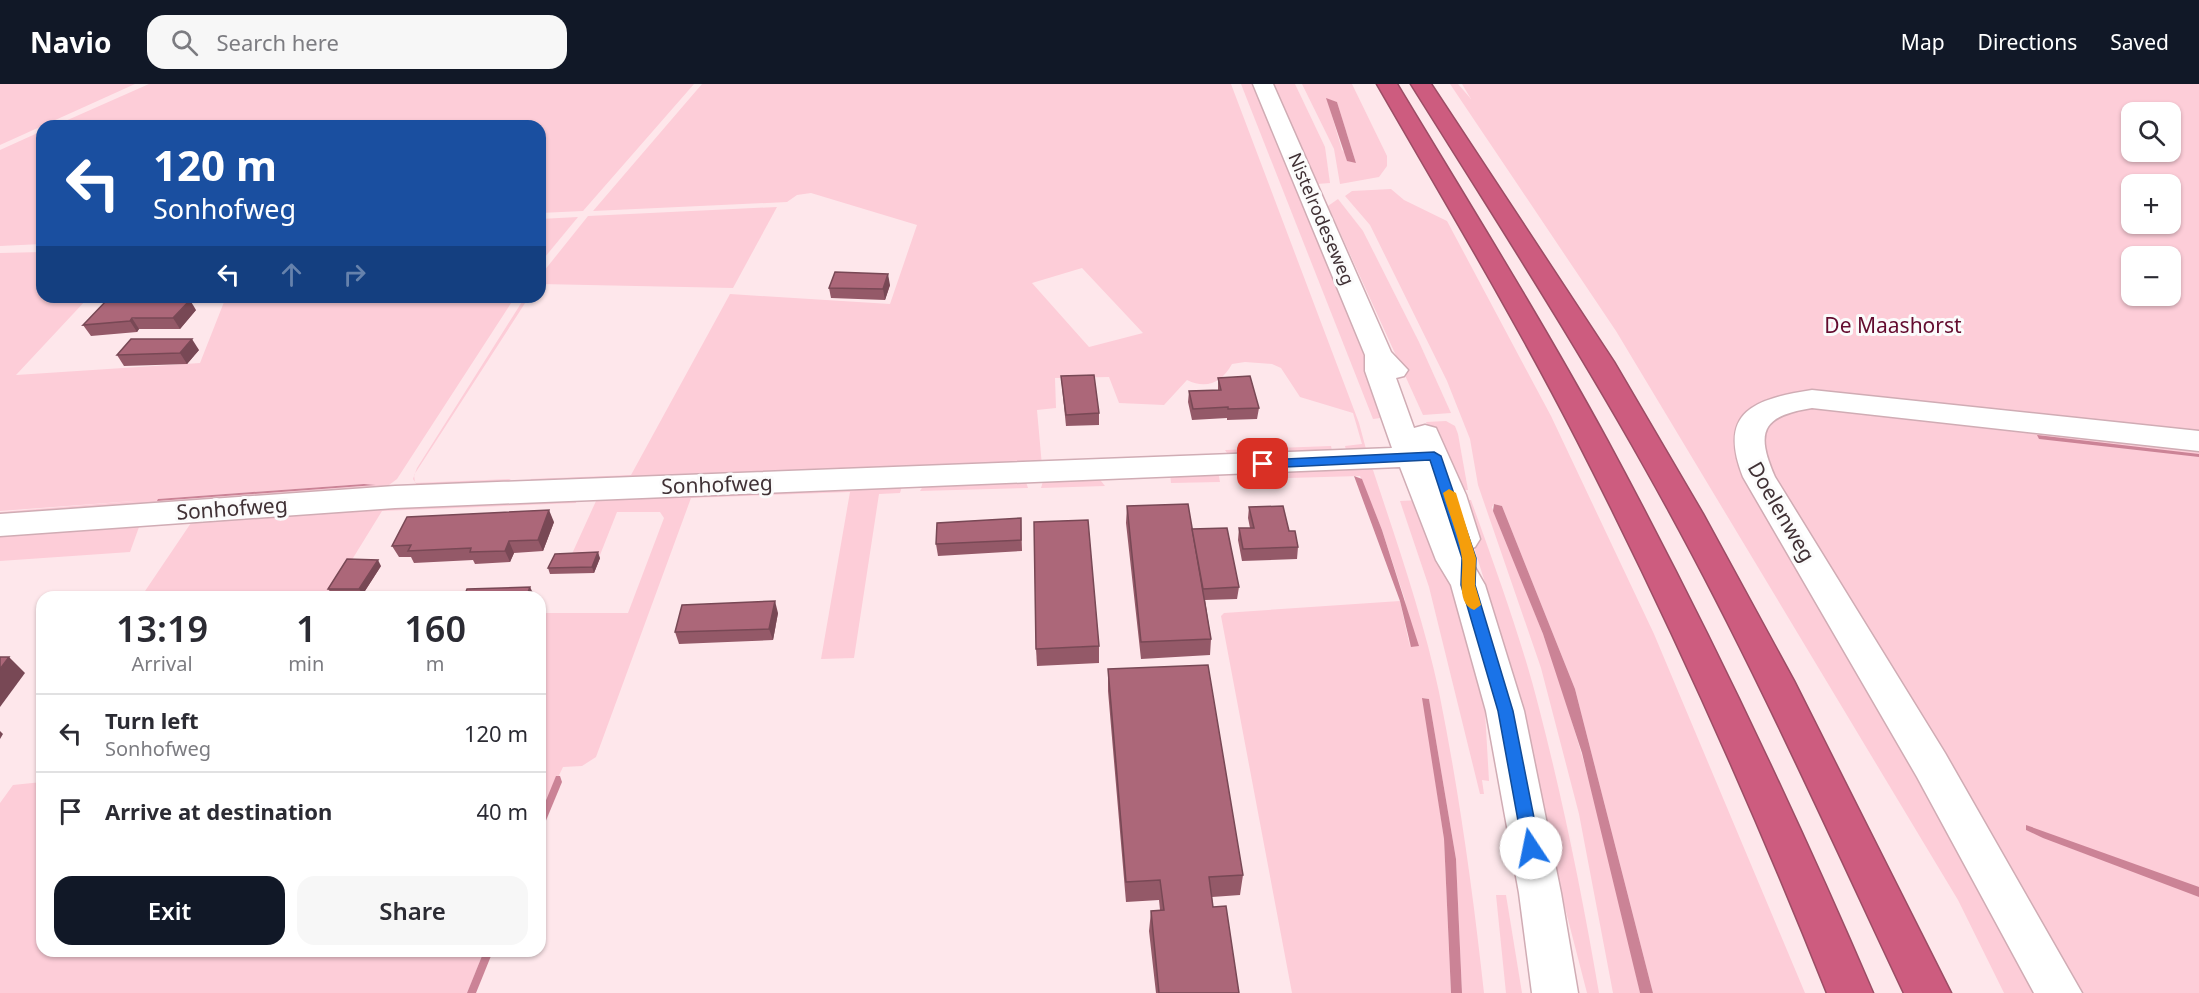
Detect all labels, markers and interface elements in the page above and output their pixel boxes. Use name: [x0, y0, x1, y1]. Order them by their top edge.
search box: [147, 15, 567, 69]
text: Navio: [30, 23, 111, 61]
icon: search: [168, 26, 201, 59]
text: Search here: [216, 27, 339, 57]
text: Map: [1901, 28, 1945, 56]
text: Directions: [1978, 28, 2077, 56]
text: Saved: [2110, 28, 2169, 56]
map controls: [2121, 102, 2181, 306]
button: search: [2121, 102, 2181, 162]
text: 120 m: [153, 136, 277, 193]
icon: left: [54, 144, 132, 222]
street label: Nistelrodeseweg: [1283, 149, 1361, 288]
button: +: [2121, 174, 2181, 234]
text: Sonhofweg: [153, 190, 296, 227]
button: −: [2121, 246, 2181, 306]
icon: left: [212, 258, 245, 291]
icon: ahead: [275, 258, 308, 291]
icon: right: [338, 258, 371, 291]
park label: De Maashorst: [1824, 311, 1962, 339]
pin: [1237, 438, 1288, 489]
icon: arrive: [1246, 447, 1279, 480]
street label: Doelenweg: [1742, 456, 1822, 567]
street label: Sonhofweg: [661, 468, 773, 500]
street label: Sonhofweg: [175, 490, 288, 526]
text: 13:19: [116, 604, 208, 653]
text: 1: [296, 604, 317, 653]
text: 160: [404, 604, 466, 653]
text: Arrival: [132, 650, 193, 677]
text: min: [288, 650, 324, 677]
text: m: [426, 650, 445, 677]
text: Turn left: [105, 705, 199, 735]
icon: left: [54, 717, 87, 750]
text: 120 m: [464, 718, 528, 748]
text: Sonhofweg: [105, 735, 211, 762]
icon: arrive: [54, 795, 87, 828]
text: Arrive at destination: [105, 796, 332, 826]
text: 40 m: [477, 796, 528, 826]
position arrow: [1499, 816, 1563, 880]
button: Exit: [54, 876, 285, 945]
button: Share: [297, 876, 528, 945]

